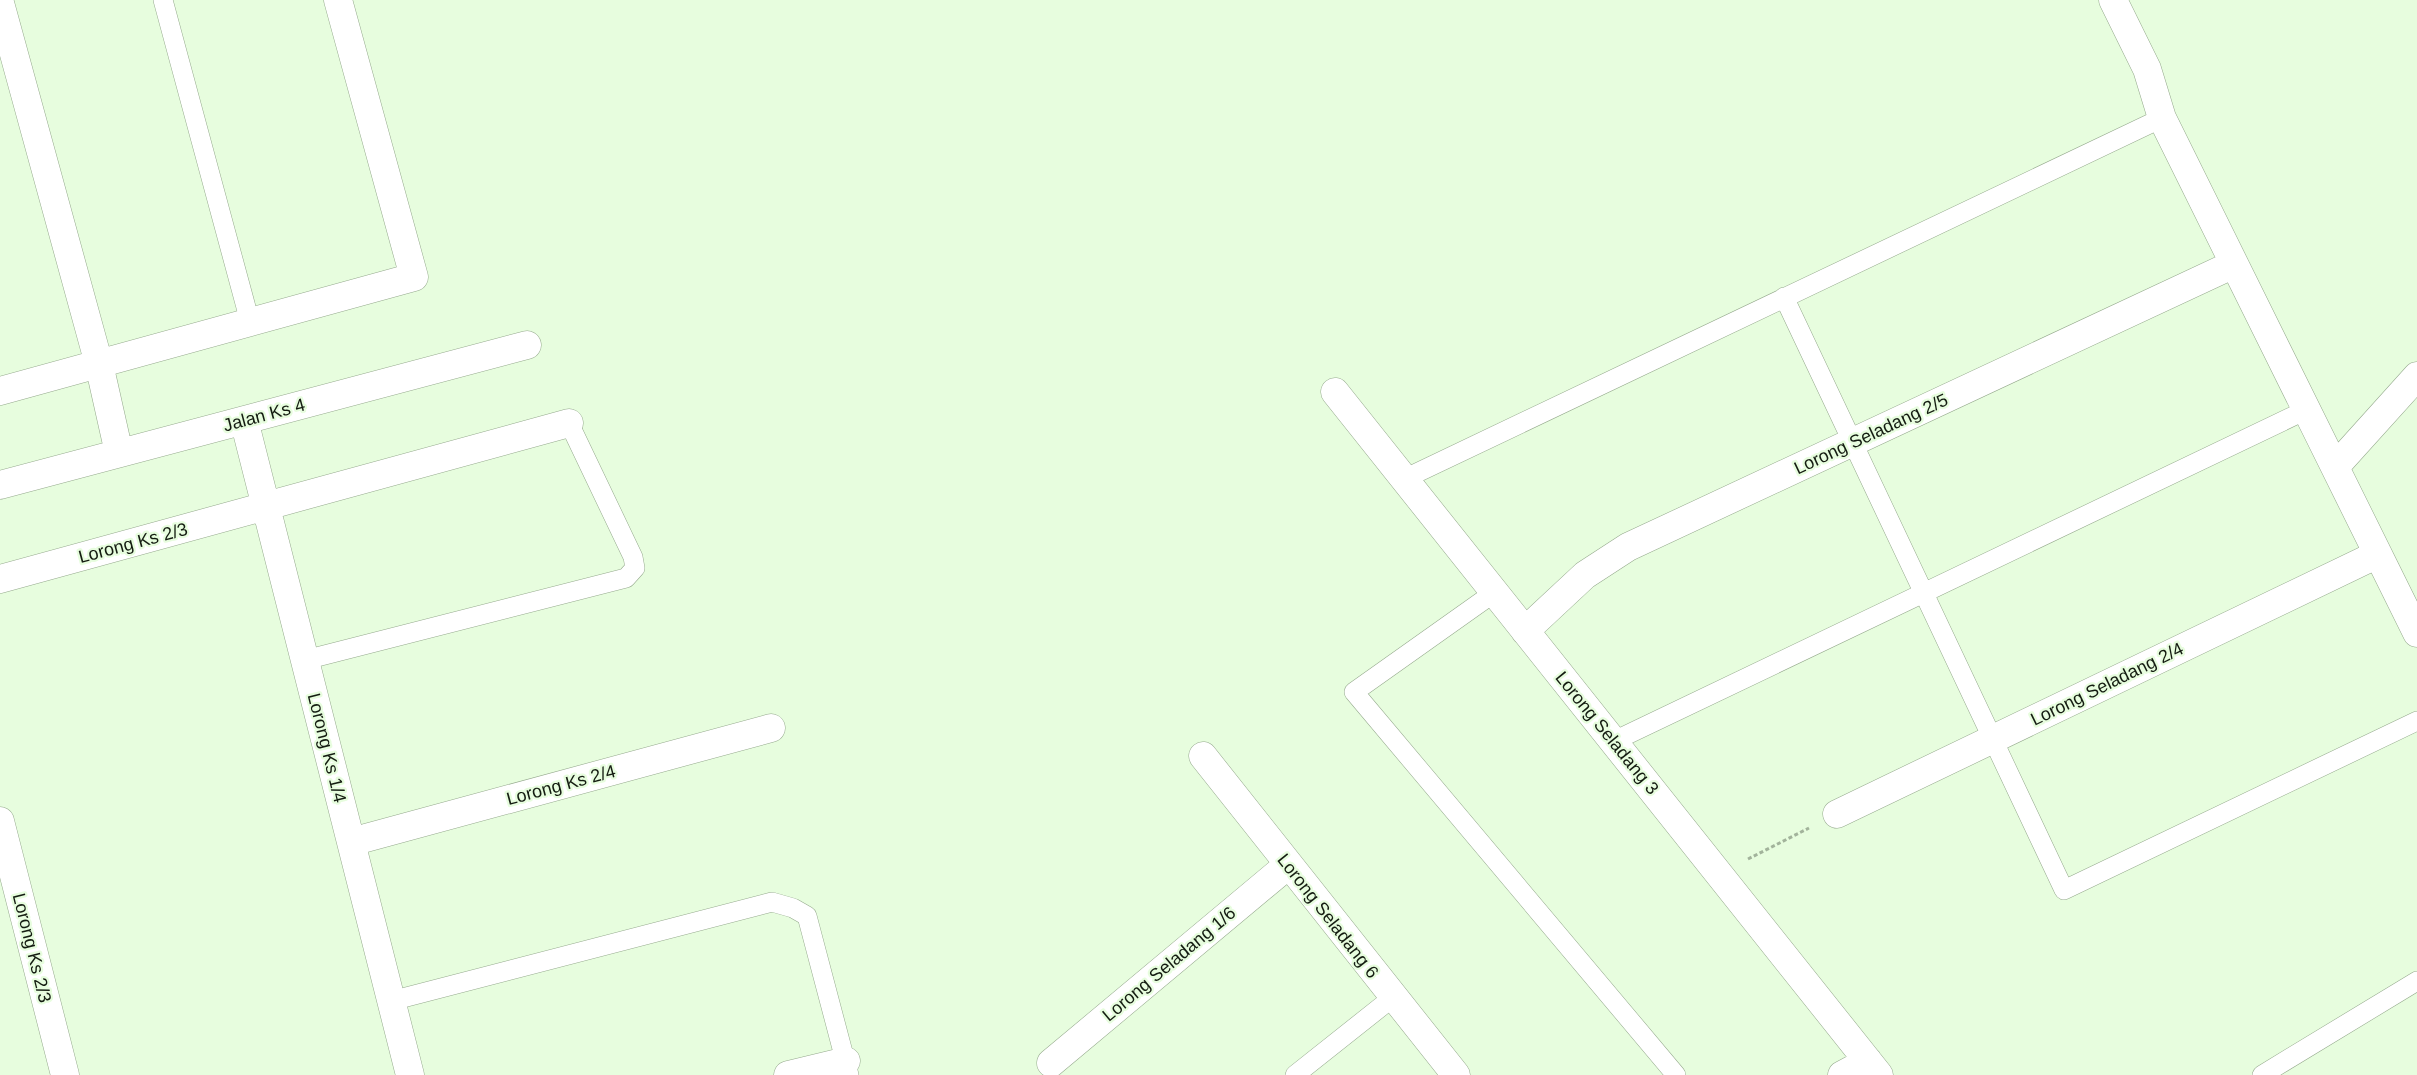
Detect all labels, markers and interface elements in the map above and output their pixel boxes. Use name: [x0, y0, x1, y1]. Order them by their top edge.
street label: Lorong Seladang 2/5: [1791, 390, 1951, 478]
street label: Jalan Ks 4: [221, 394, 307, 436]
street label: Lorong Ks 2/3: [76, 519, 190, 567]
street label: Lorong Seladang 2/4: [2027, 638, 2187, 730]
street label: Lorong Seladang 3: [1551, 668, 1663, 798]
street label: Lorong Ks 1/4: [304, 691, 350, 805]
street label: Lorong Ks 2/4: [504, 761, 618, 809]
street label: Lorong Seladang 6: [1273, 850, 1383, 982]
street label: Lorong Ks 2/3: [9, 891, 55, 1005]
street label: Lorong Seladang 1/6: [1099, 903, 1239, 1025]

